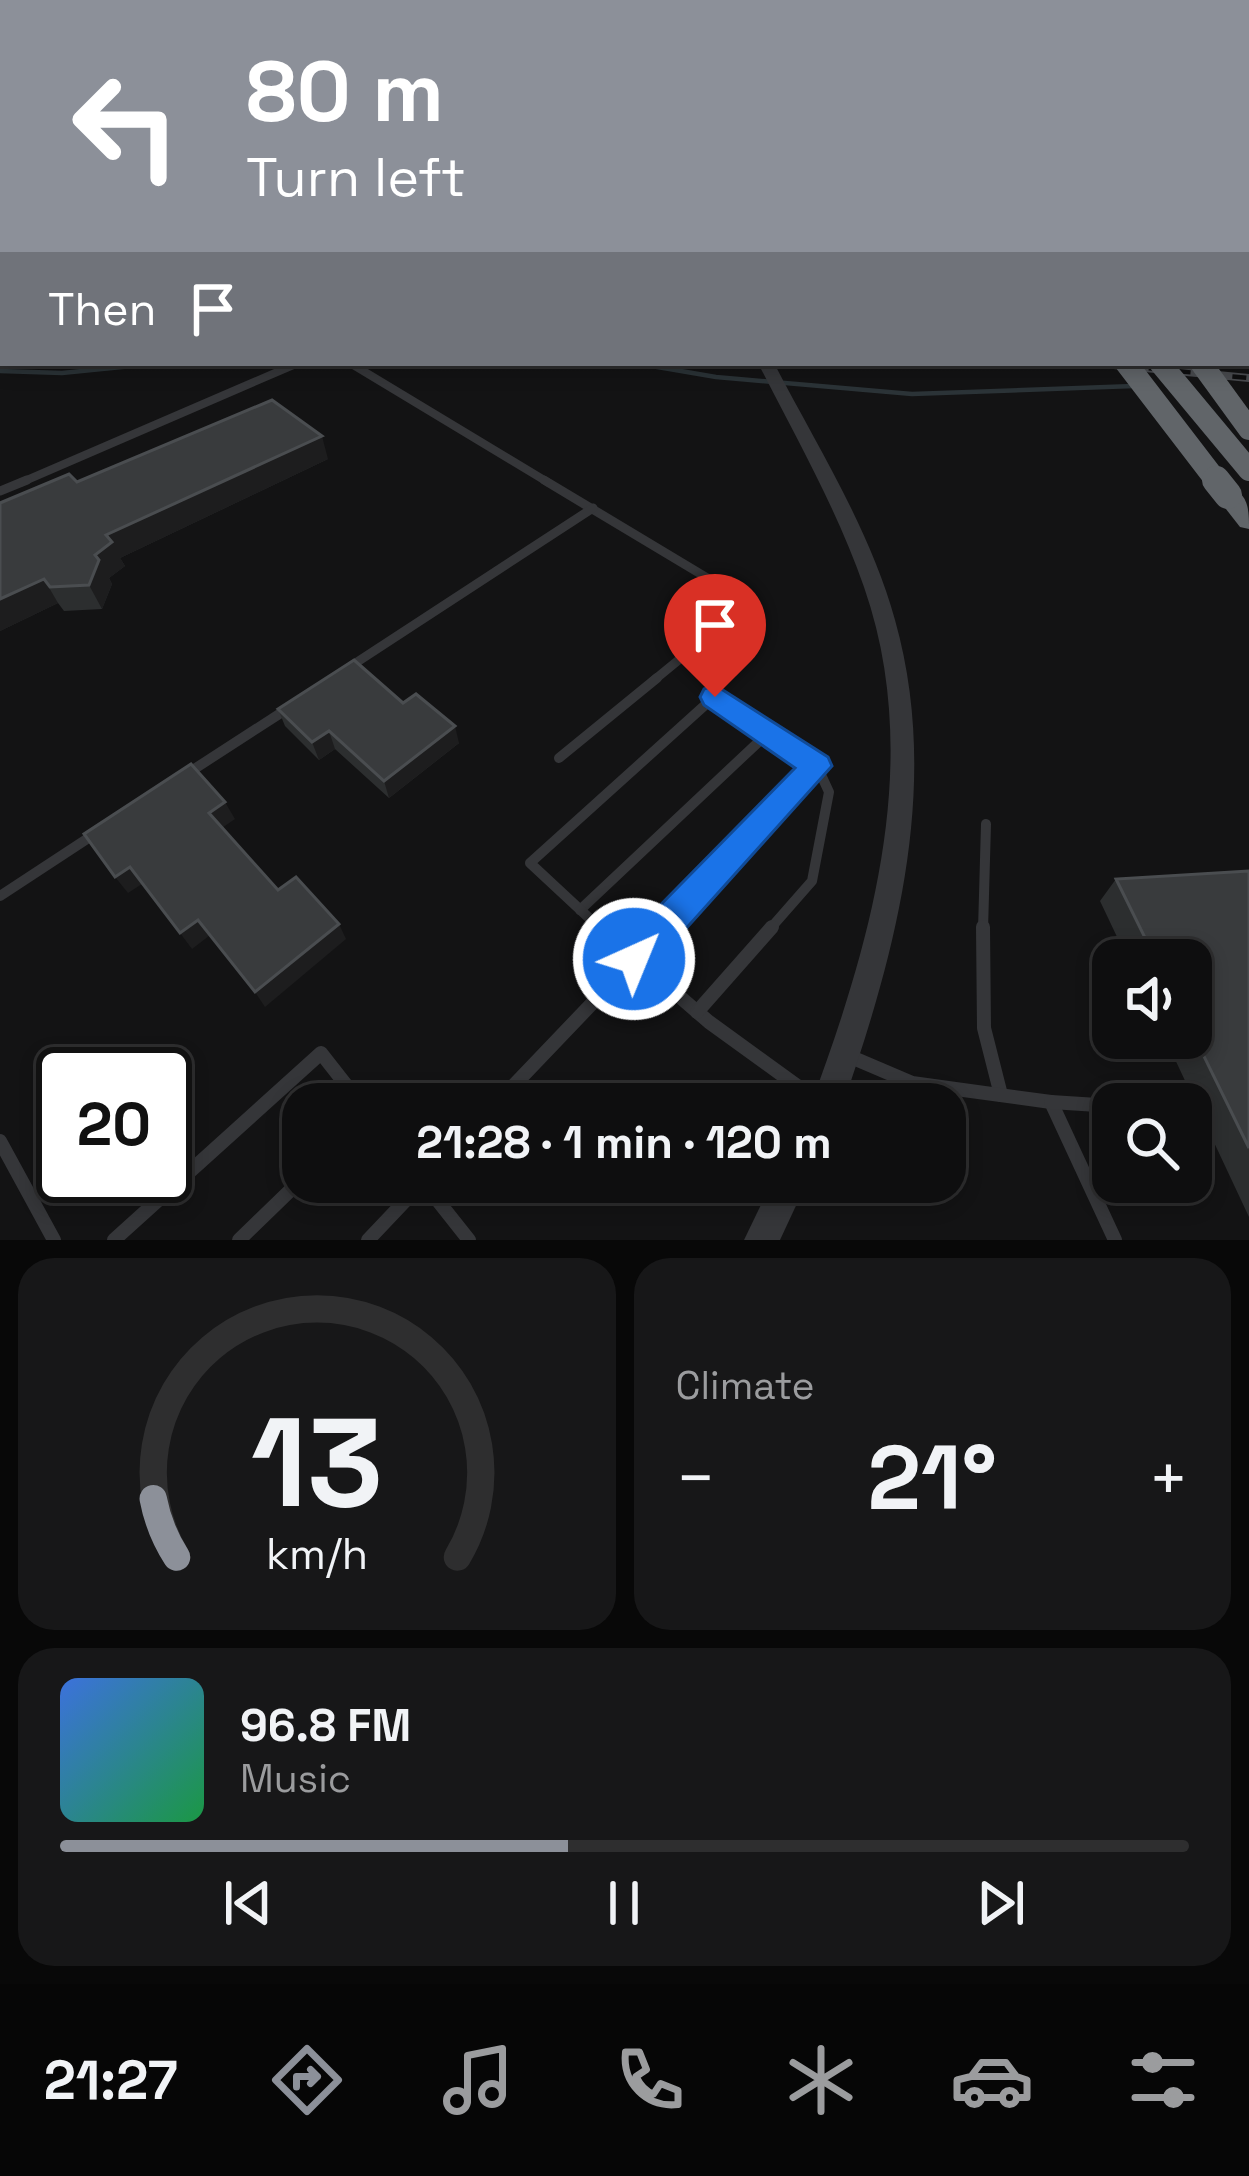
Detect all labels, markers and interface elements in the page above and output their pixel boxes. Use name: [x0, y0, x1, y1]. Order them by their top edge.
text: 80 m: [246, 38, 444, 146]
icon: left: [48, 48, 204, 204]
text: Turn left: [246, 143, 466, 212]
icon: arrive: [180, 276, 246, 342]
text: Then: [48, 281, 156, 338]
pin: [664, 574, 766, 697]
icon: arrive: [682, 592, 748, 658]
position arrow: [571, 896, 697, 1022]
map controls: [1092, 939, 1212, 1203]
button: sound: [1092, 939, 1212, 1059]
speed limit sign: 20: [36, 1047, 192, 1203]
button: search: [1092, 1083, 1212, 1203]
text: 21:28 · 1 min · 120 m: [416, 1114, 832, 1171]
text: Climate: [676, 1361, 815, 1410]
text: 13: [251, 1383, 383, 1542]
text: 21°: [867, 1420, 997, 1535]
text: −: [676, 1436, 716, 1520]
text: +: [1148, 1436, 1189, 1520]
text: km/h: [266, 1527, 368, 1582]
text: 96.8 FM: [240, 1697, 411, 1754]
text: Music: [240, 1754, 351, 1803]
icon: previous: [215, 1870, 281, 1936]
icon: pause: [591, 1870, 657, 1936]
icon: next: [968, 1870, 1034, 1936]
icon: directions: [265, 2038, 349, 2122]
icon: music: [436, 2038, 520, 2122]
icon: phone: [608, 2038, 692, 2122]
icon: climate: [779, 2038, 863, 2122]
icon: car: [950, 2038, 1034, 2122]
icon: filters: [1121, 2038, 1205, 2122]
text: 21:27: [44, 2046, 178, 2115]

